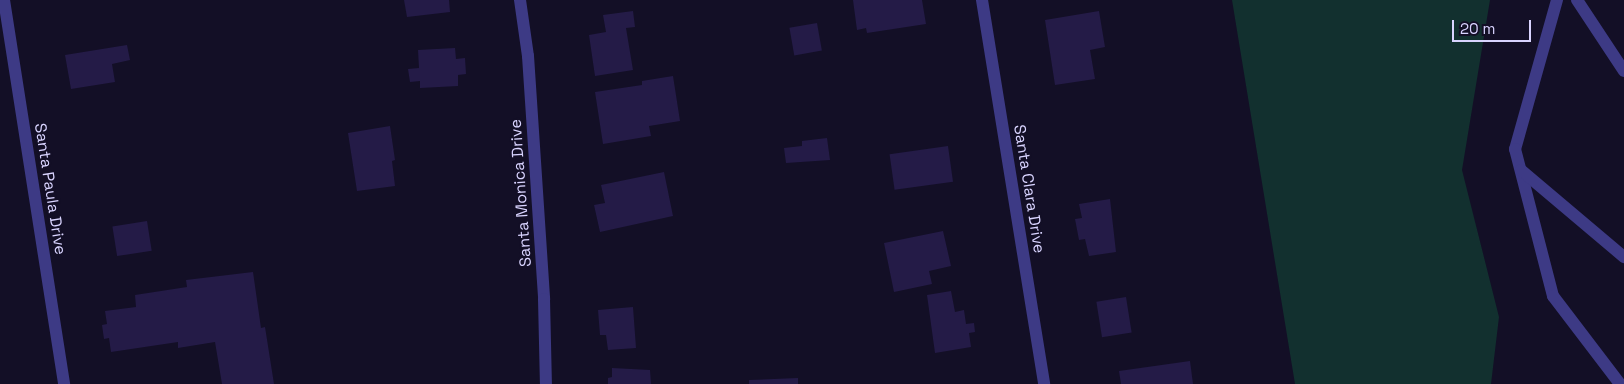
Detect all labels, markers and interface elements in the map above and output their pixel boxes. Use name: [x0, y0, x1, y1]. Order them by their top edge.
scale bar: [1454, 10, 1533, 42]
text: 20 m: [1460, 19, 1495, 38]
street label: Santa Monica Drive: [506, 119, 536, 267]
street label: Santa Paula Drive: [30, 122, 70, 256]
street label: Santa Clara Drive: [1009, 123, 1049, 255]

